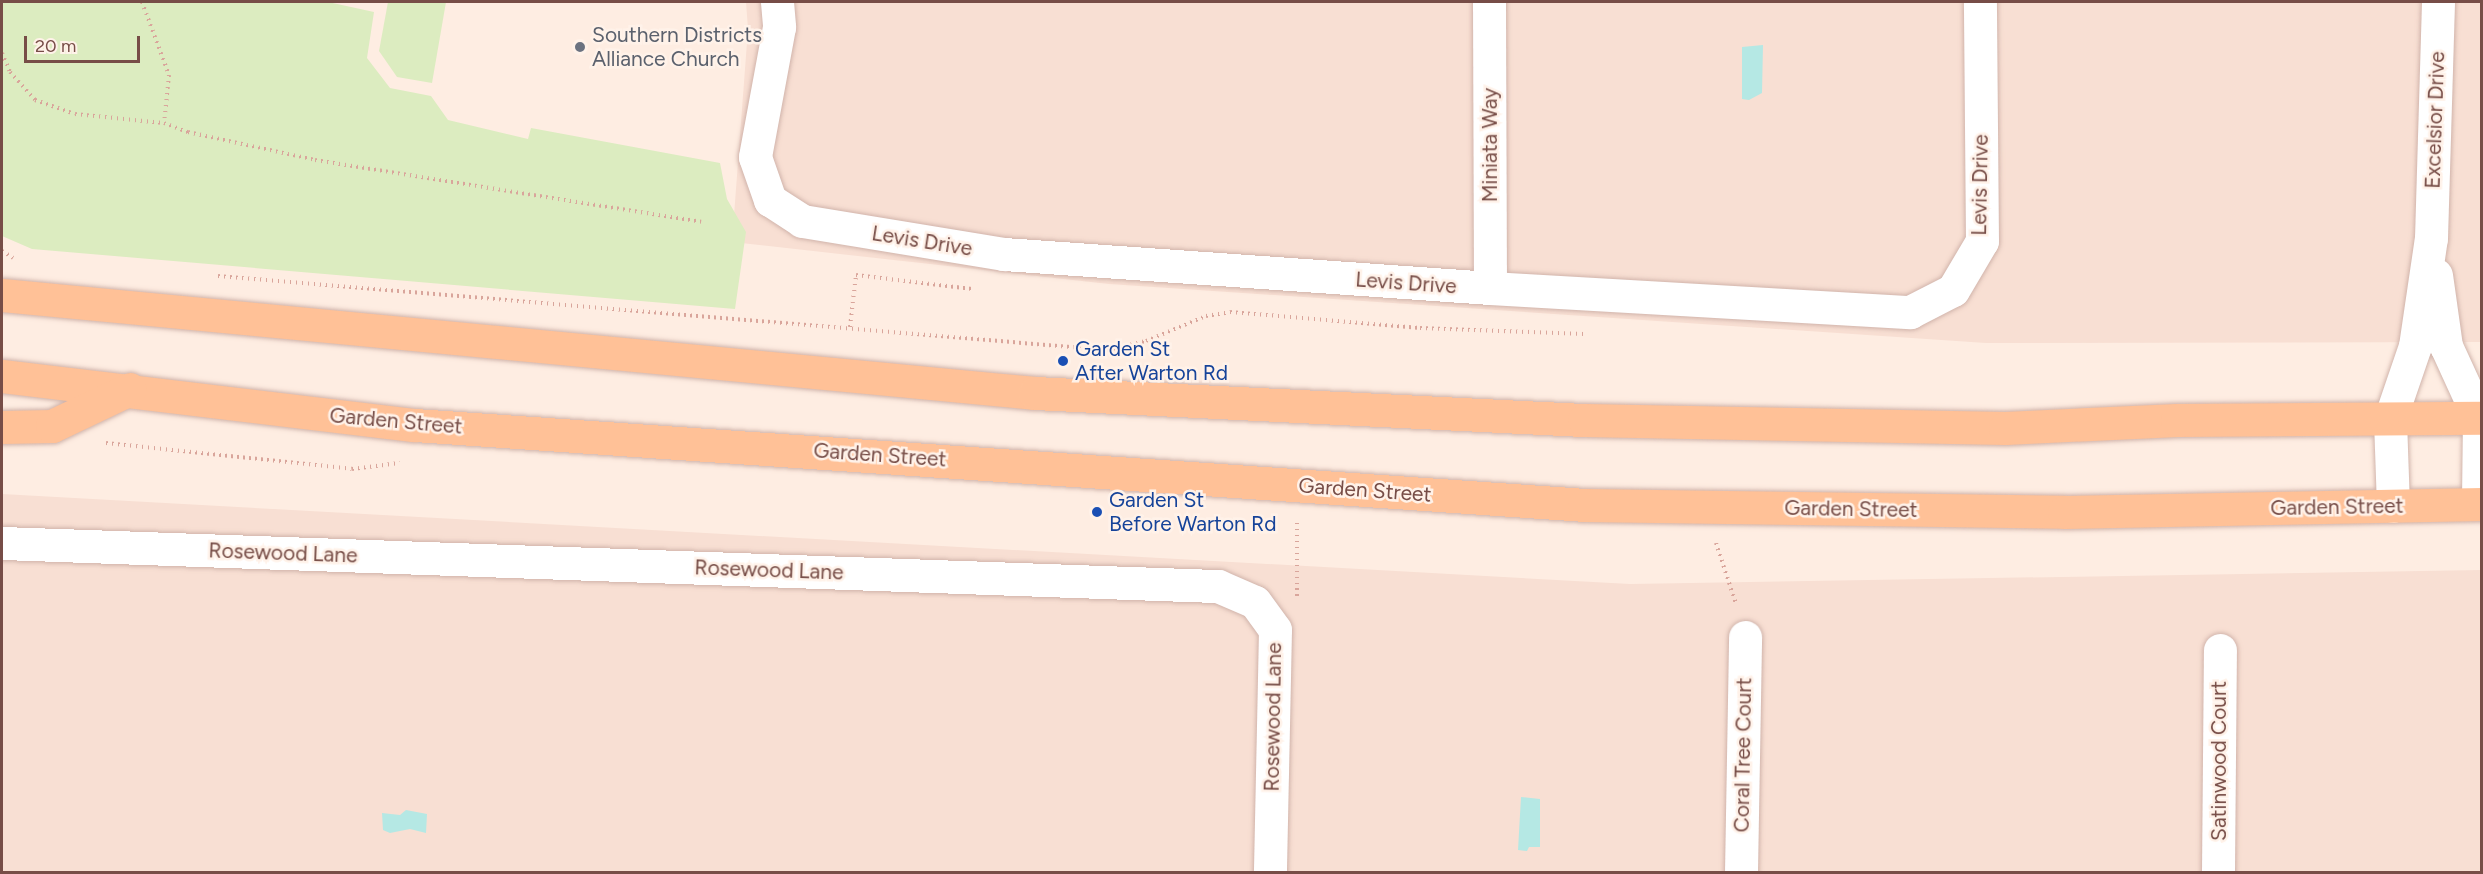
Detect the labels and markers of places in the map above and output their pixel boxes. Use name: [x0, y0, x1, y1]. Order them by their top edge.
place label: Southern Districts Alliance Church: [592, 22, 762, 72]
marker: Southern Districts Alliance Church: [573, 40, 587, 54]
place label: Garden St After Warton Rd: [1075, 336, 1228, 386]
marker: Garden St After Warton Rd: [1056, 354, 1070, 368]
place label: Garden St Before Warton Rd: [1109, 487, 1276, 537]
marker: Garden St Before Warton Rd: [1090, 505, 1104, 519]

